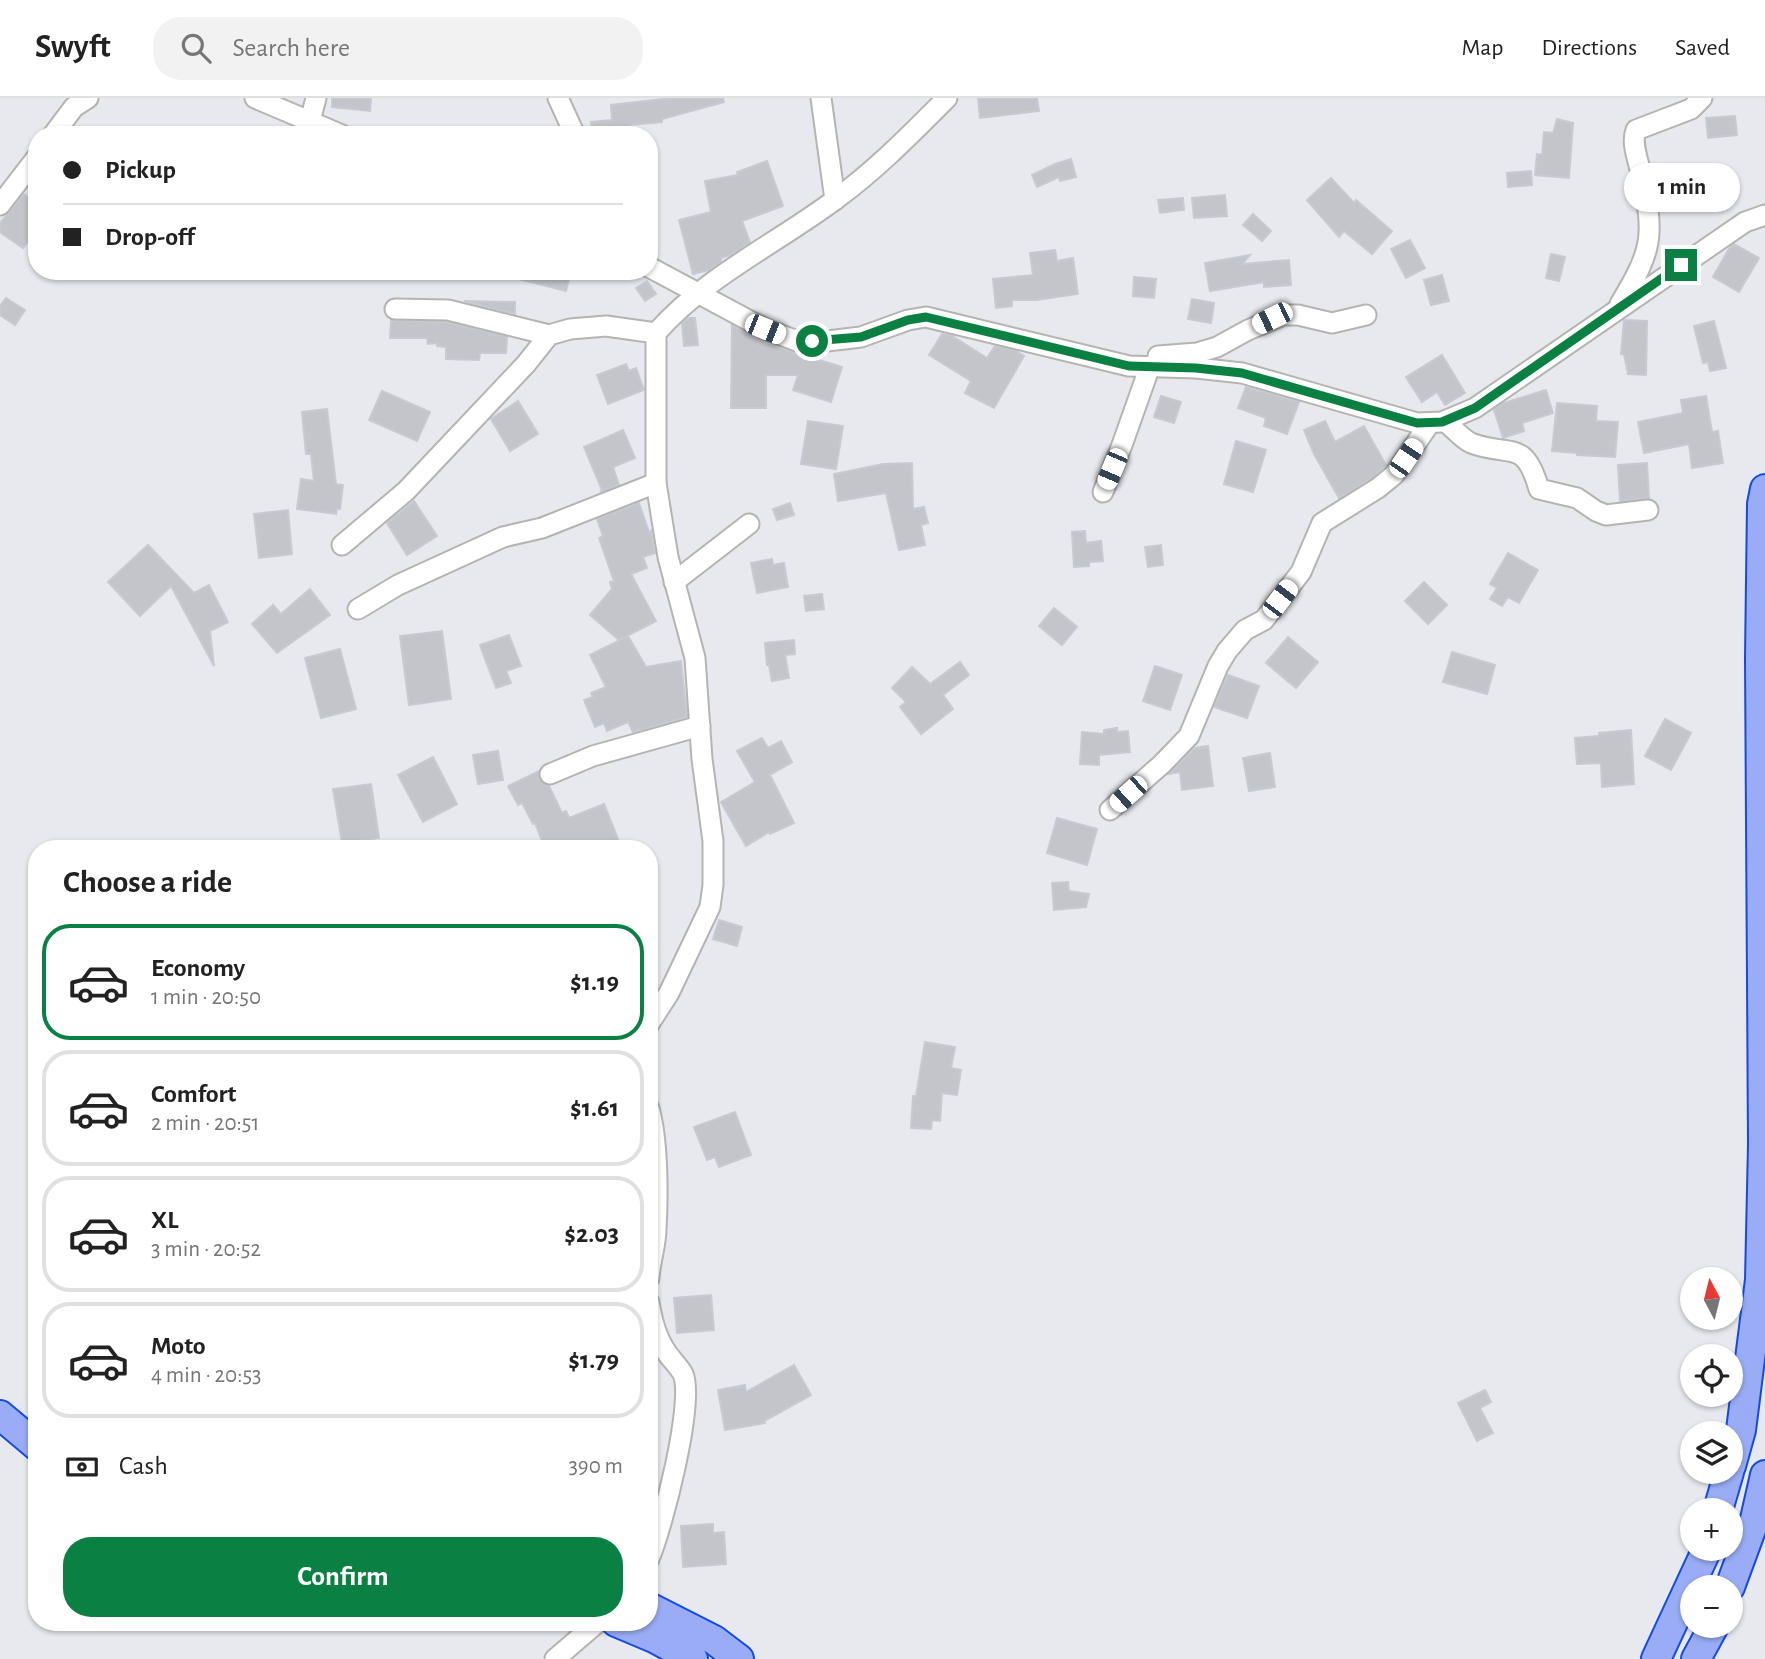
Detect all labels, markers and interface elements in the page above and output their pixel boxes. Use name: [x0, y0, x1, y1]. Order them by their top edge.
search box: [153, 17, 643, 80]
icon: search: [177, 29, 215, 67]
text: Swyft: [35, 31, 111, 64]
text: Search here: [233, 35, 350, 61]
text: Map: [1461, 36, 1503, 60]
text: Directions: [1541, 36, 1637, 60]
text: Saved: [1675, 36, 1730, 60]
text: Pickup: [105, 157, 176, 183]
callout: 1 min: [1623, 164, 1739, 212]
text: 1 min: [1658, 176, 1706, 199]
text: Drop-off: [105, 224, 194, 250]
route end: [1665, 249, 1697, 281]
car: [1249, 299, 1296, 337]
car: [742, 311, 789, 347]
route start: [796, 325, 828, 357]
car: [1386, 435, 1427, 481]
car: [1095, 446, 1130, 492]
car: [1259, 576, 1302, 622]
car: [1106, 772, 1151, 816]
text: Choose a ride: [63, 866, 232, 898]
icon: car: [67, 951, 130, 1014]
text: Economy: [151, 955, 245, 981]
text: $1.19: [570, 969, 619, 995]
text: 1 min · 20:50: [151, 986, 261, 1009]
icon: car: [67, 1077, 130, 1140]
text: Comfort: [151, 1081, 236, 1107]
text: $1.61: [570, 1095, 619, 1121]
text: 2 min · 20:51: [151, 1112, 259, 1135]
icon: car: [67, 1203, 130, 1266]
text: XL: [151, 1207, 178, 1233]
text: $2.03: [564, 1221, 619, 1247]
text: 3 min · 20:52: [151, 1238, 261, 1261]
north arrow: [1680, 1267, 1743, 1330]
map controls: [1680, 1267, 1743, 1638]
icon: car: [67, 1329, 130, 1392]
text: Moto: [151, 1333, 206, 1359]
button: locate: [1680, 1344, 1743, 1407]
text: $1.79: [568, 1347, 619, 1373]
text: 4 min · 20:53: [151, 1364, 262, 1387]
button: layers: [1680, 1421, 1743, 1484]
icon: cash: [63, 1448, 101, 1486]
text: Cash: [119, 1453, 168, 1479]
text: 390 m: [568, 1455, 623, 1478]
button: +: [1680, 1498, 1743, 1561]
button: Confirm: [63, 1537, 623, 1617]
button: −: [1680, 1575, 1743, 1638]

